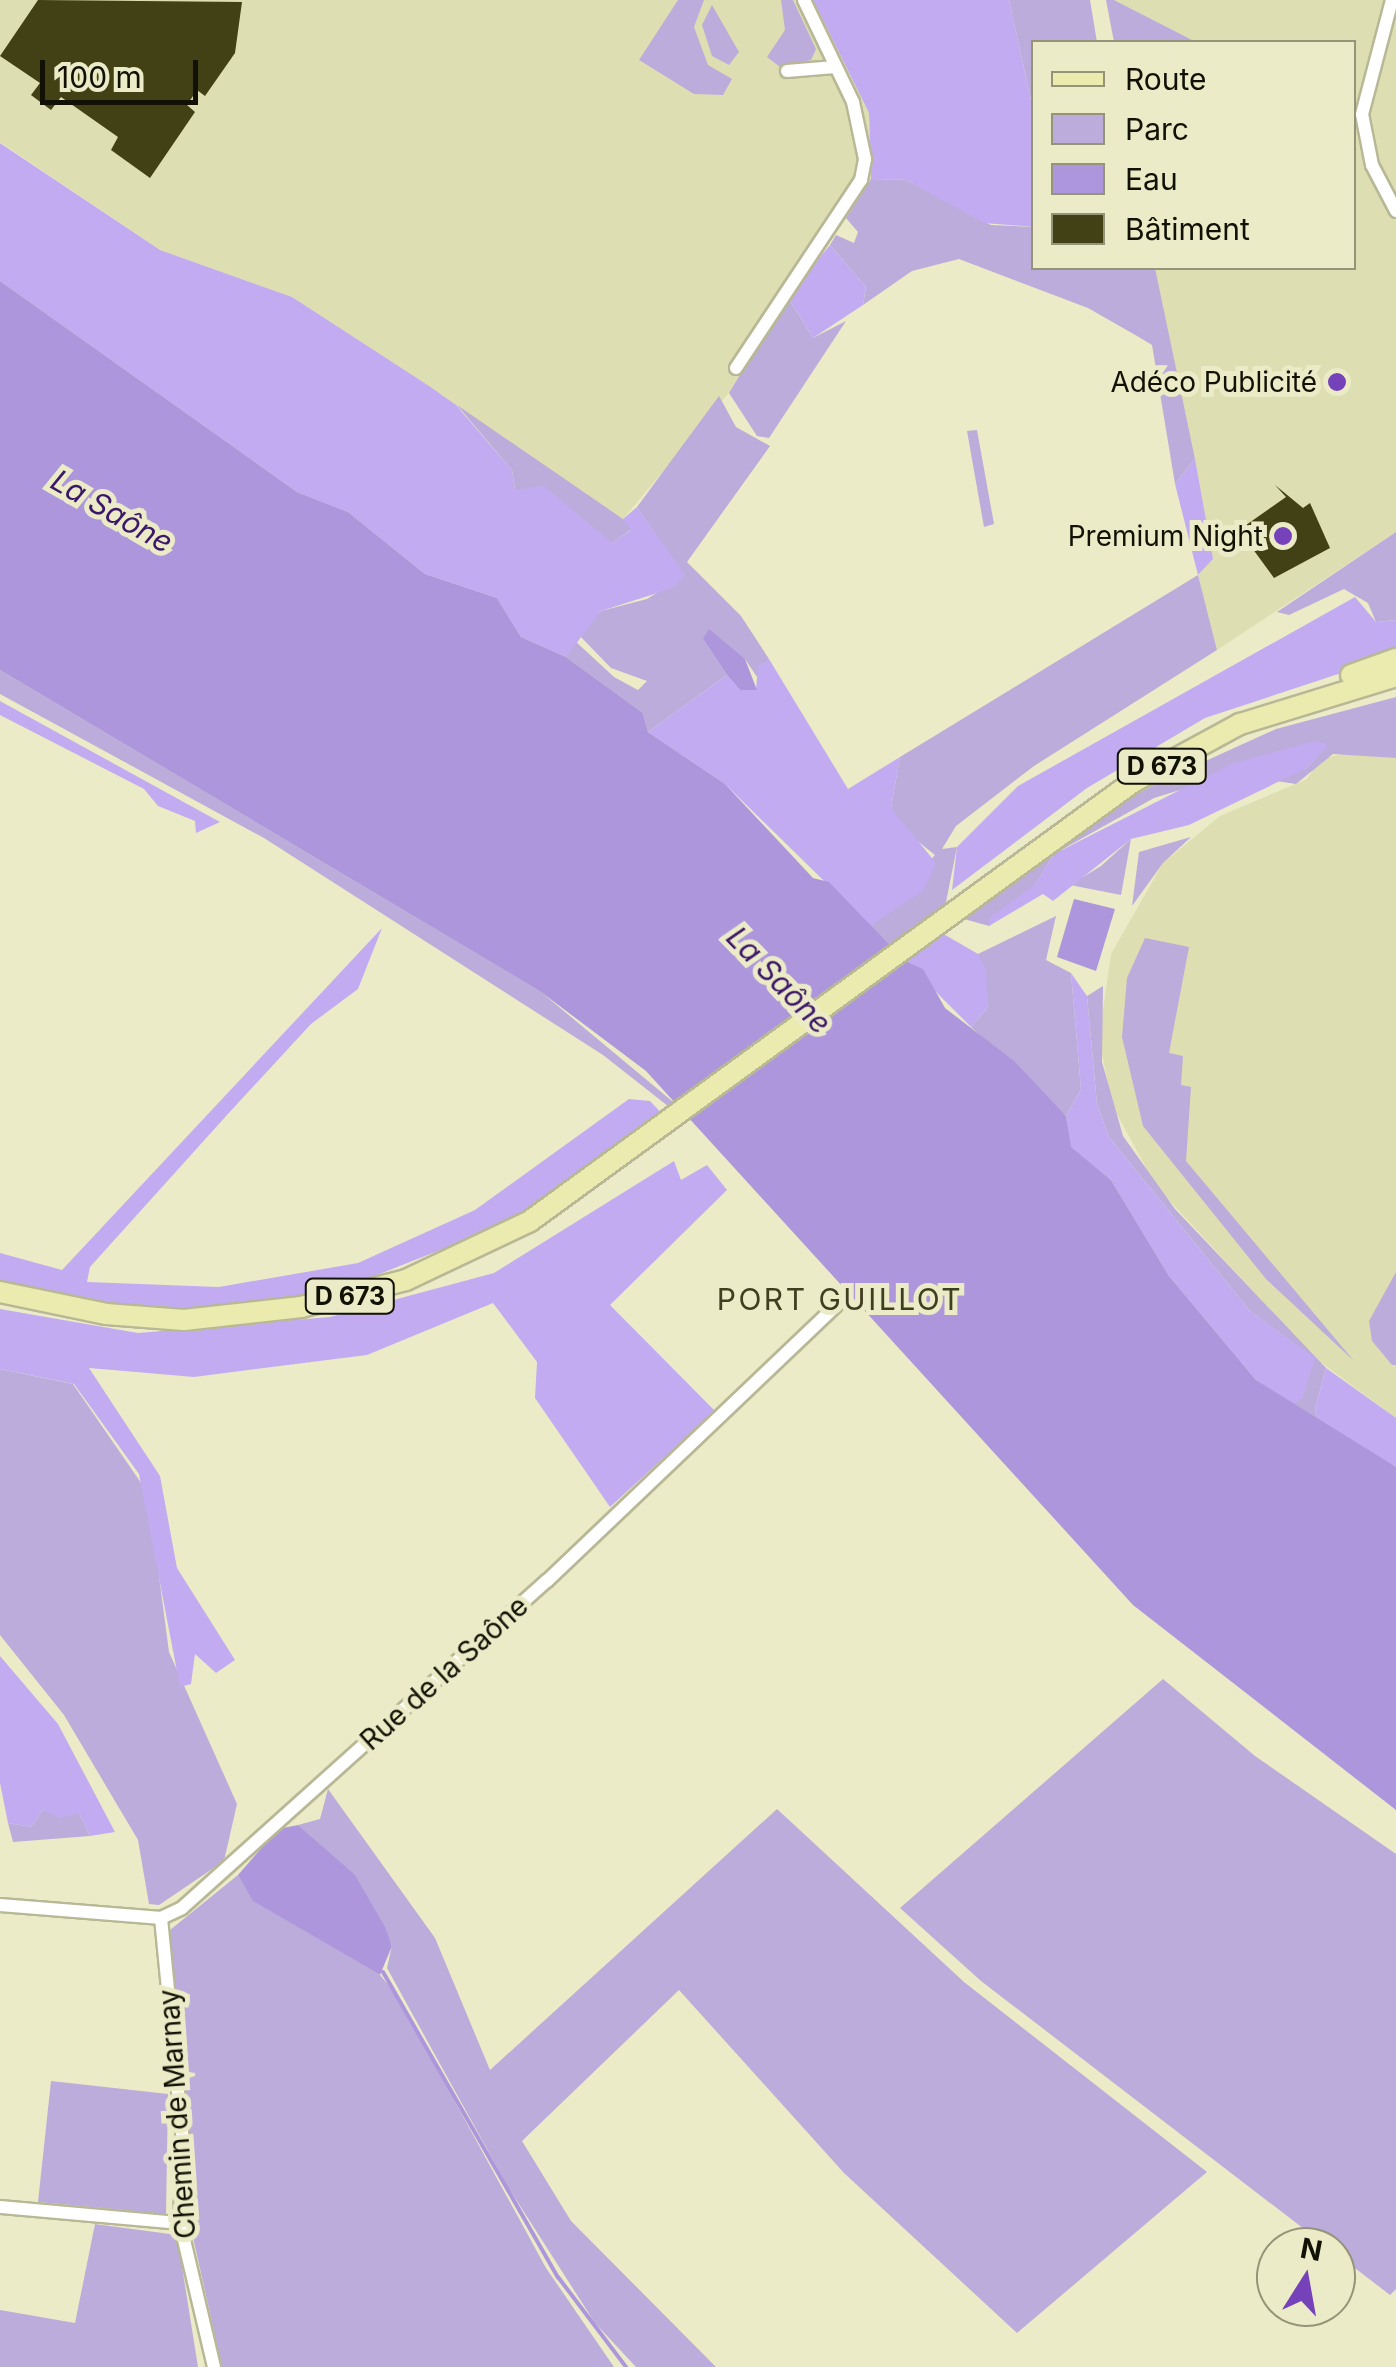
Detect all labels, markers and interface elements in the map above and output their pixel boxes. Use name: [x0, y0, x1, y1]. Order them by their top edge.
scale bar: [45, 40, 202, 102]
legend: [1031, 40, 1356, 270]
text: 100 m: [57, 59, 142, 95]
text: Route: [1125, 61, 1207, 97]
text: Parc: [1125, 111, 1189, 147]
text: Eau: [1125, 161, 1178, 197]
text: Bâtiment: [1125, 211, 1250, 247]
place label: Adéco Publicité: [1110, 365, 1317, 399]
marker: Adéco Publicité: [1326, 371, 1348, 393]
water label: La Saône: [45, 462, 179, 560]
place label: Premium Night: [1068, 519, 1263, 553]
marker: Premium Night: [1272, 525, 1294, 547]
road number: D 673: [1114, 746, 1210, 786]
water label: La Saône: [719, 919, 839, 1041]
road number: D 673: [302, 1276, 398, 1316]
district label: PORT GUILLOT: [717, 1281, 963, 1317]
street label: Rue de la Saône: [353, 1589, 535, 1757]
street label: Chemin de Marnay: [152, 1988, 202, 2240]
north arrow: [1256, 2227, 1356, 2327]
text: N: [1298, 2231, 1325, 2268]

